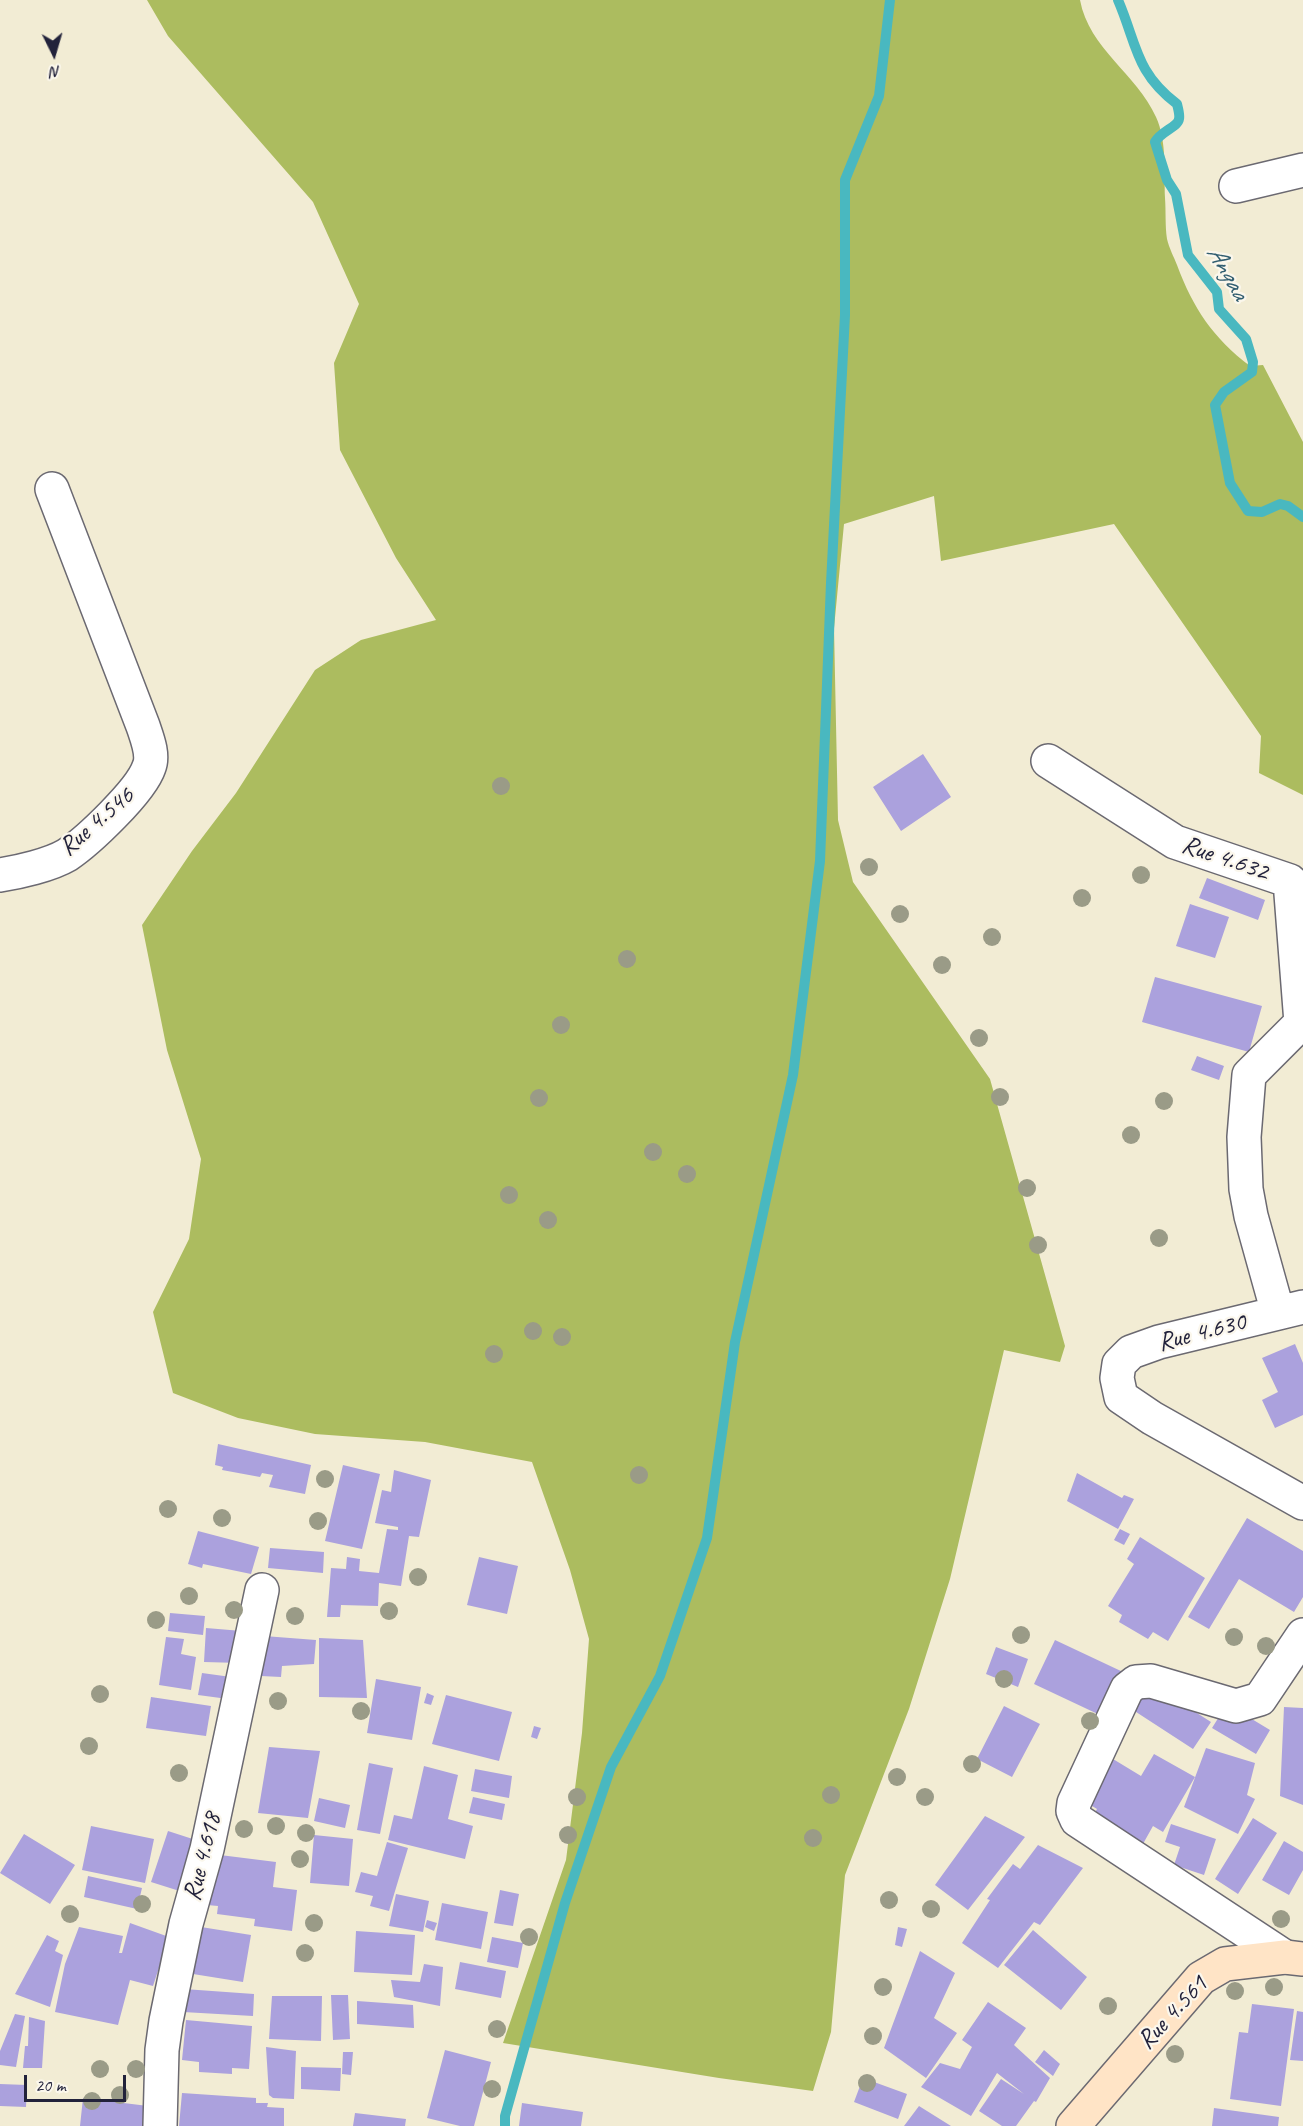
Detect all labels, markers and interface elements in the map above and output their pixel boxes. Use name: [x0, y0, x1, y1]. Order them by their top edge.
north arrow: [24, 24, 84, 84]
text: N: [50, 62, 61, 82]
water label: Angaa: [1199, 240, 1255, 306]
street label: Rue 4.546: [53, 781, 141, 863]
street label: Rue 4.632: [1178, 830, 1272, 888]
street label: Rue 4.630: [1155, 1307, 1249, 1359]
street label: Rue 4.618: [177, 1810, 229, 1904]
street label: Rue 4.561: [1131, 1970, 1215, 2056]
scale bar: [27, 2063, 129, 2101]
text: 20 m: [35, 2074, 66, 2096]

